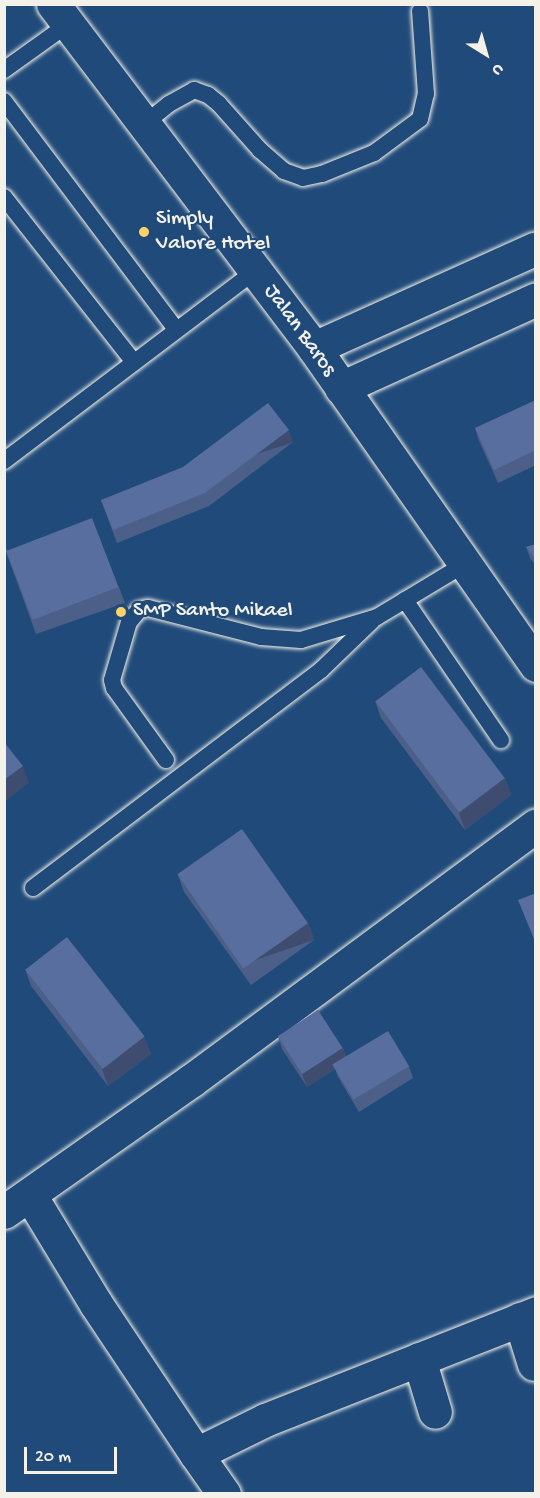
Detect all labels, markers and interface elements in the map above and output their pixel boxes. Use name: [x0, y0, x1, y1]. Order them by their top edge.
north arrow: [456, 24, 516, 84]
text: U: [488, 58, 507, 79]
place label: Simply Valore Hotel: [156, 206, 270, 258]
marker: Simply Valore Hotel: [137, 225, 151, 239]
street label: Jalan Baros: [257, 280, 341, 382]
place label: SMP Santo Mikael: [133, 599, 293, 625]
marker: SMP Santo Mikael: [114, 605, 128, 619]
scale bar: [27, 1435, 120, 1473]
text: 20 m: [35, 1447, 71, 1468]

